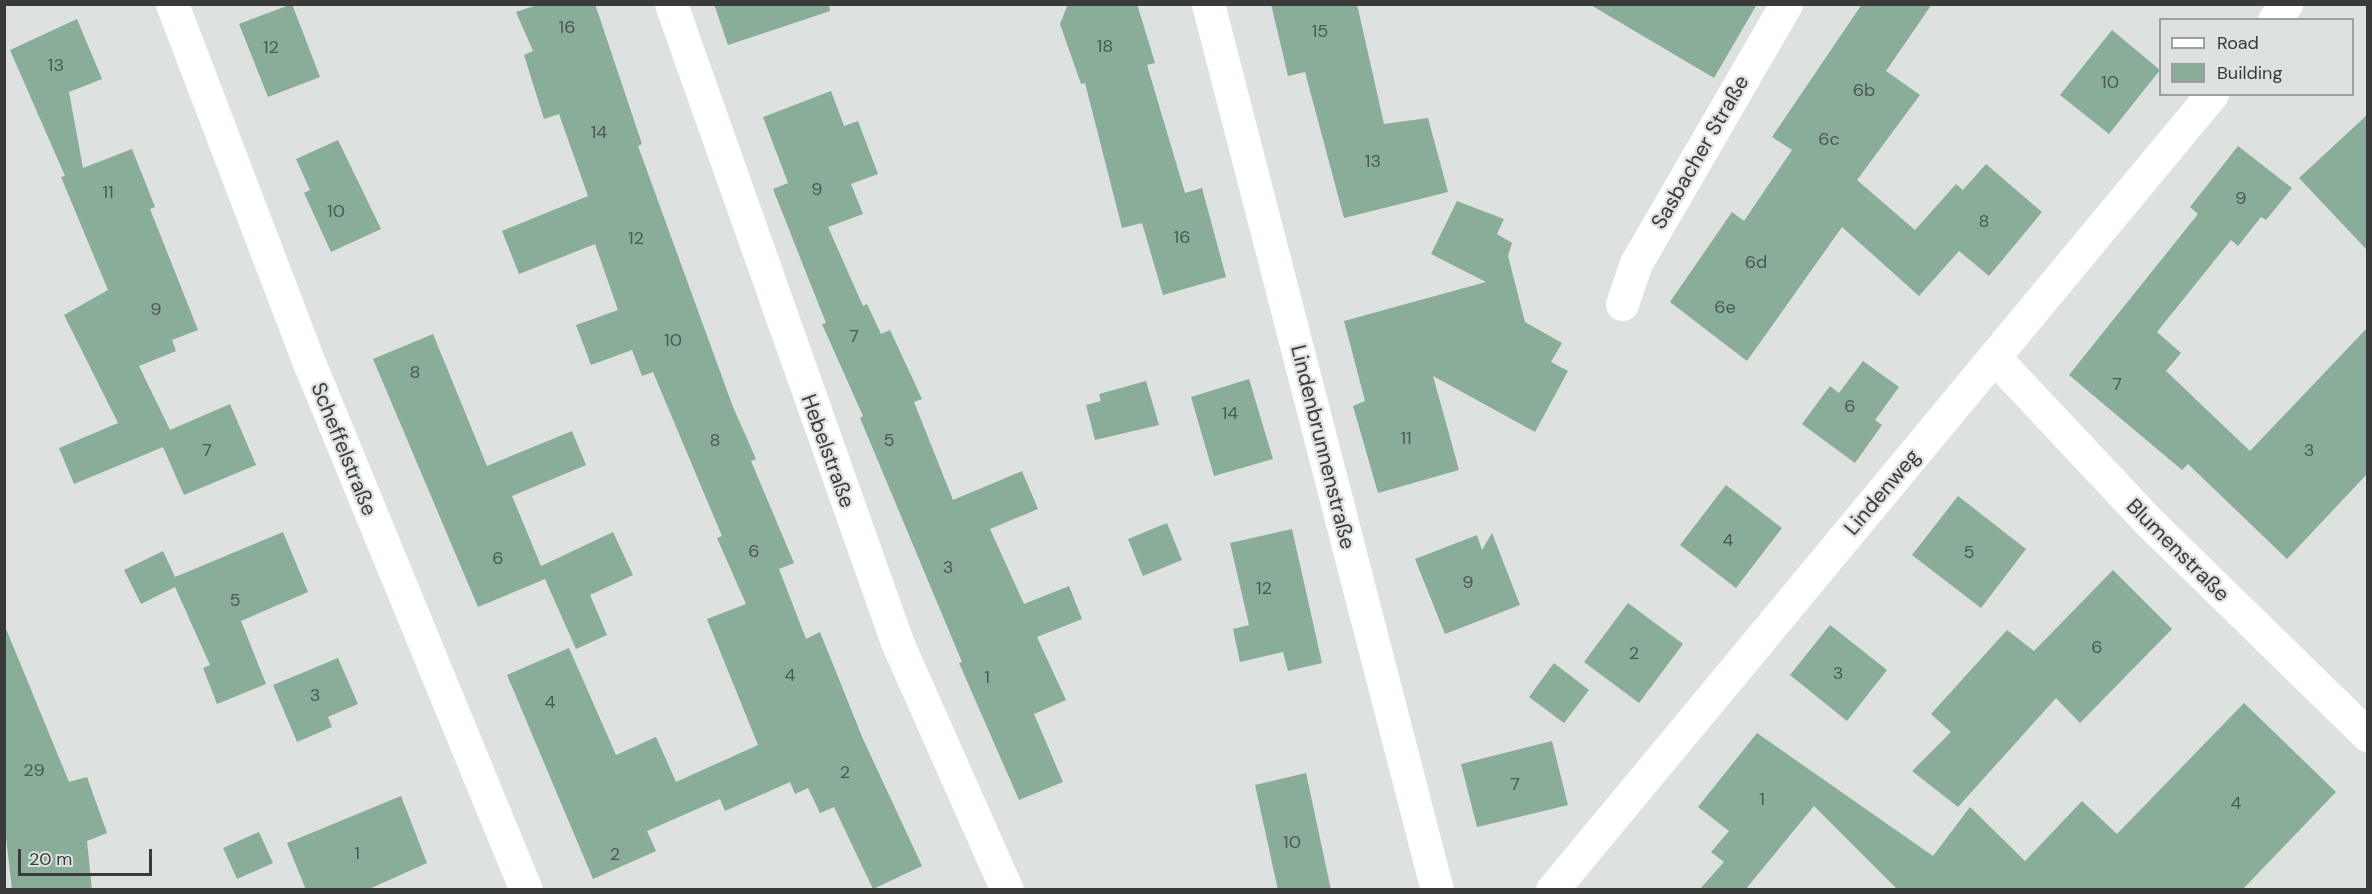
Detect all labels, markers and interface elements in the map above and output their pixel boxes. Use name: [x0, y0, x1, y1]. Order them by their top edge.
house number: 16: [559, 16, 575, 38]
legend: [2159, 18, 2354, 96]
house number: 15: [1312, 20, 1328, 42]
text: Road: [2217, 31, 2259, 55]
house number: 18: [1097, 35, 1113, 57]
house number: 12: [263, 36, 279, 58]
house number: 13: [48, 54, 64, 76]
text: Building: [2217, 61, 2282, 85]
street label: Sasbacher Straße: [1646, 71, 1754, 233]
house number: 10: [2101, 71, 2119, 93]
house number: 6b: [1853, 79, 1875, 101]
house number: 14: [591, 121, 607, 143]
house number: 6c: [1818, 128, 1840, 150]
house number: 13: [1365, 150, 1381, 172]
house number: 9: [811, 178, 823, 200]
house number: 11: [102, 181, 114, 203]
house number: 9: [2235, 187, 2247, 209]
house number: 10: [327, 200, 345, 222]
house number: 8: [1979, 210, 1989, 232]
house number: 16: [1174, 226, 1190, 248]
house number: 12: [628, 227, 644, 249]
house number: 6d: [1745, 251, 1767, 273]
house number: 6e: [1714, 296, 1736, 318]
house number: 9: [150, 298, 162, 320]
house number: 7: [849, 325, 859, 347]
house number: 10: [664, 329, 682, 351]
street label: Lindenbrunnenstraße: [1285, 342, 1361, 552]
house number: 8: [410, 361, 420, 383]
house number: 7: [2112, 373, 2122, 395]
street label: Scheffelstraße: [306, 379, 382, 519]
street label: Hebelstraße: [796, 391, 860, 511]
house number: 6: [1844, 395, 1856, 417]
house number: 14: [1222, 402, 1238, 424]
house number: 11: [1400, 427, 1412, 449]
house number: 8: [710, 429, 720, 451]
house number: 5: [884, 429, 894, 451]
house number: 7: [202, 439, 212, 461]
house number: 3: [2304, 439, 2314, 461]
street label: Lindenweg: [1839, 444, 1925, 540]
street label: Blumenstraße: [2121, 493, 2235, 607]
house number: 4: [1723, 529, 1733, 551]
house number: 6: [748, 540, 760, 562]
house number: 5: [1964, 541, 1974, 563]
house number: 6: [492, 547, 504, 569]
house number: 3: [943, 556, 953, 578]
house number: 9: [1462, 571, 1474, 593]
house number: 12: [1256, 577, 1272, 599]
house number: 5: [230, 589, 240, 611]
house number: 6: [2091, 636, 2103, 658]
house number: 2: [1629, 642, 1639, 664]
house number: 3: [1833, 662, 1843, 684]
house number: 4: [785, 664, 795, 686]
house number: 1: [984, 666, 990, 688]
house number: 3: [310, 684, 320, 706]
house number: 4: [545, 691, 555, 713]
house number: 29: [23, 759, 45, 781]
house number: 2: [840, 761, 850, 783]
house number: 7: [1510, 773, 1520, 795]
house number: 1: [1759, 788, 1765, 810]
house number: 4: [2231, 792, 2241, 814]
house number: 10: [1283, 831, 1301, 853]
scale bar: [21, 837, 154, 875]
house number: 1: [354, 842, 360, 864]
house number: 2: [610, 843, 620, 865]
text: 20 m: [29, 847, 72, 871]

